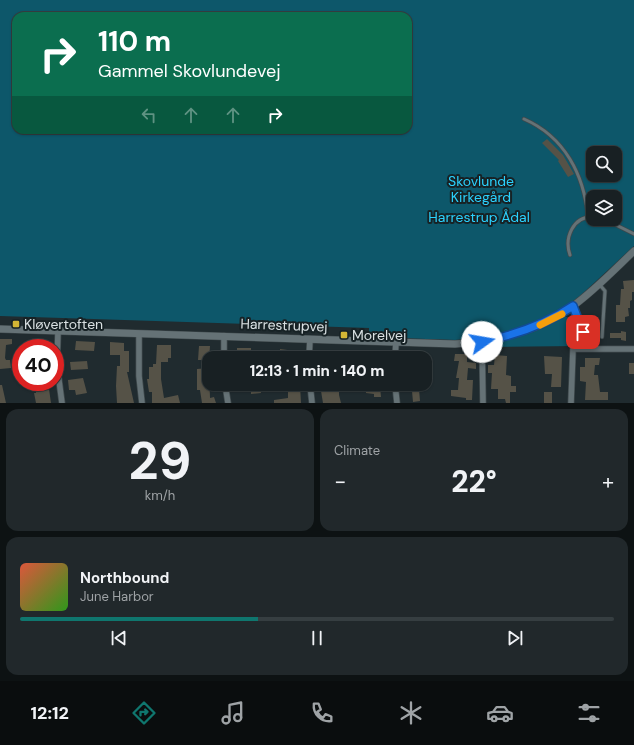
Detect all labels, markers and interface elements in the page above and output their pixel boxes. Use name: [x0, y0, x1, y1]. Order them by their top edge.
text: 110 m: [98, 23, 171, 60]
icon: right: [32, 28, 84, 80]
text: Gammel Skovlundevej: [98, 59, 281, 83]
icon: left: [138, 104, 160, 126]
icon: ahead: [180, 104, 202, 126]
icon: ahead: [222, 104, 244, 126]
icon: right: [264, 104, 286, 126]
map controls: [586, 146, 622, 226]
button: search: [586, 146, 622, 182]
park label: Skovlunde Kirkegård: [448, 172, 514, 206]
button: layers: [586, 190, 622, 226]
park label: Harrestrup Ådal: [428, 208, 530, 226]
street label: Harrestrupvej: [240, 314, 328, 336]
place label: Kløvertoften: [24, 315, 103, 333]
pin: [566, 315, 600, 349]
marker: Kløvertoften: [11, 319, 21, 329]
position arrow: [461, 321, 503, 363]
icon: arrive: [572, 321, 594, 343]
place label: Morelvej: [352, 326, 406, 344]
marker: Morelvej: [339, 330, 349, 340]
speed limit sign: 40: [12, 339, 64, 391]
text: 12:13 · 1 min · 140 m: [250, 361, 384, 381]
text: 29: [129, 427, 191, 495]
text: Climate: [334, 442, 380, 459]
text: 22°: [451, 462, 497, 501]
text: −: [334, 467, 346, 496]
text: +: [602, 467, 614, 496]
text: km/h: [145, 487, 175, 504]
text: Northbound: [80, 568, 169, 588]
text: June Harbor: [80, 588, 154, 605]
icon: previous: [108, 627, 130, 649]
icon: pause: [306, 627, 328, 649]
icon: next: [504, 627, 526, 649]
icon: directions: [130, 699, 158, 727]
icon: music: [219, 699, 247, 727]
icon: phone: [308, 699, 336, 727]
icon: climate: [397, 699, 425, 727]
icon: car: [486, 699, 514, 727]
icon: filters: [575, 699, 603, 727]
text: 12:12: [31, 701, 69, 725]

